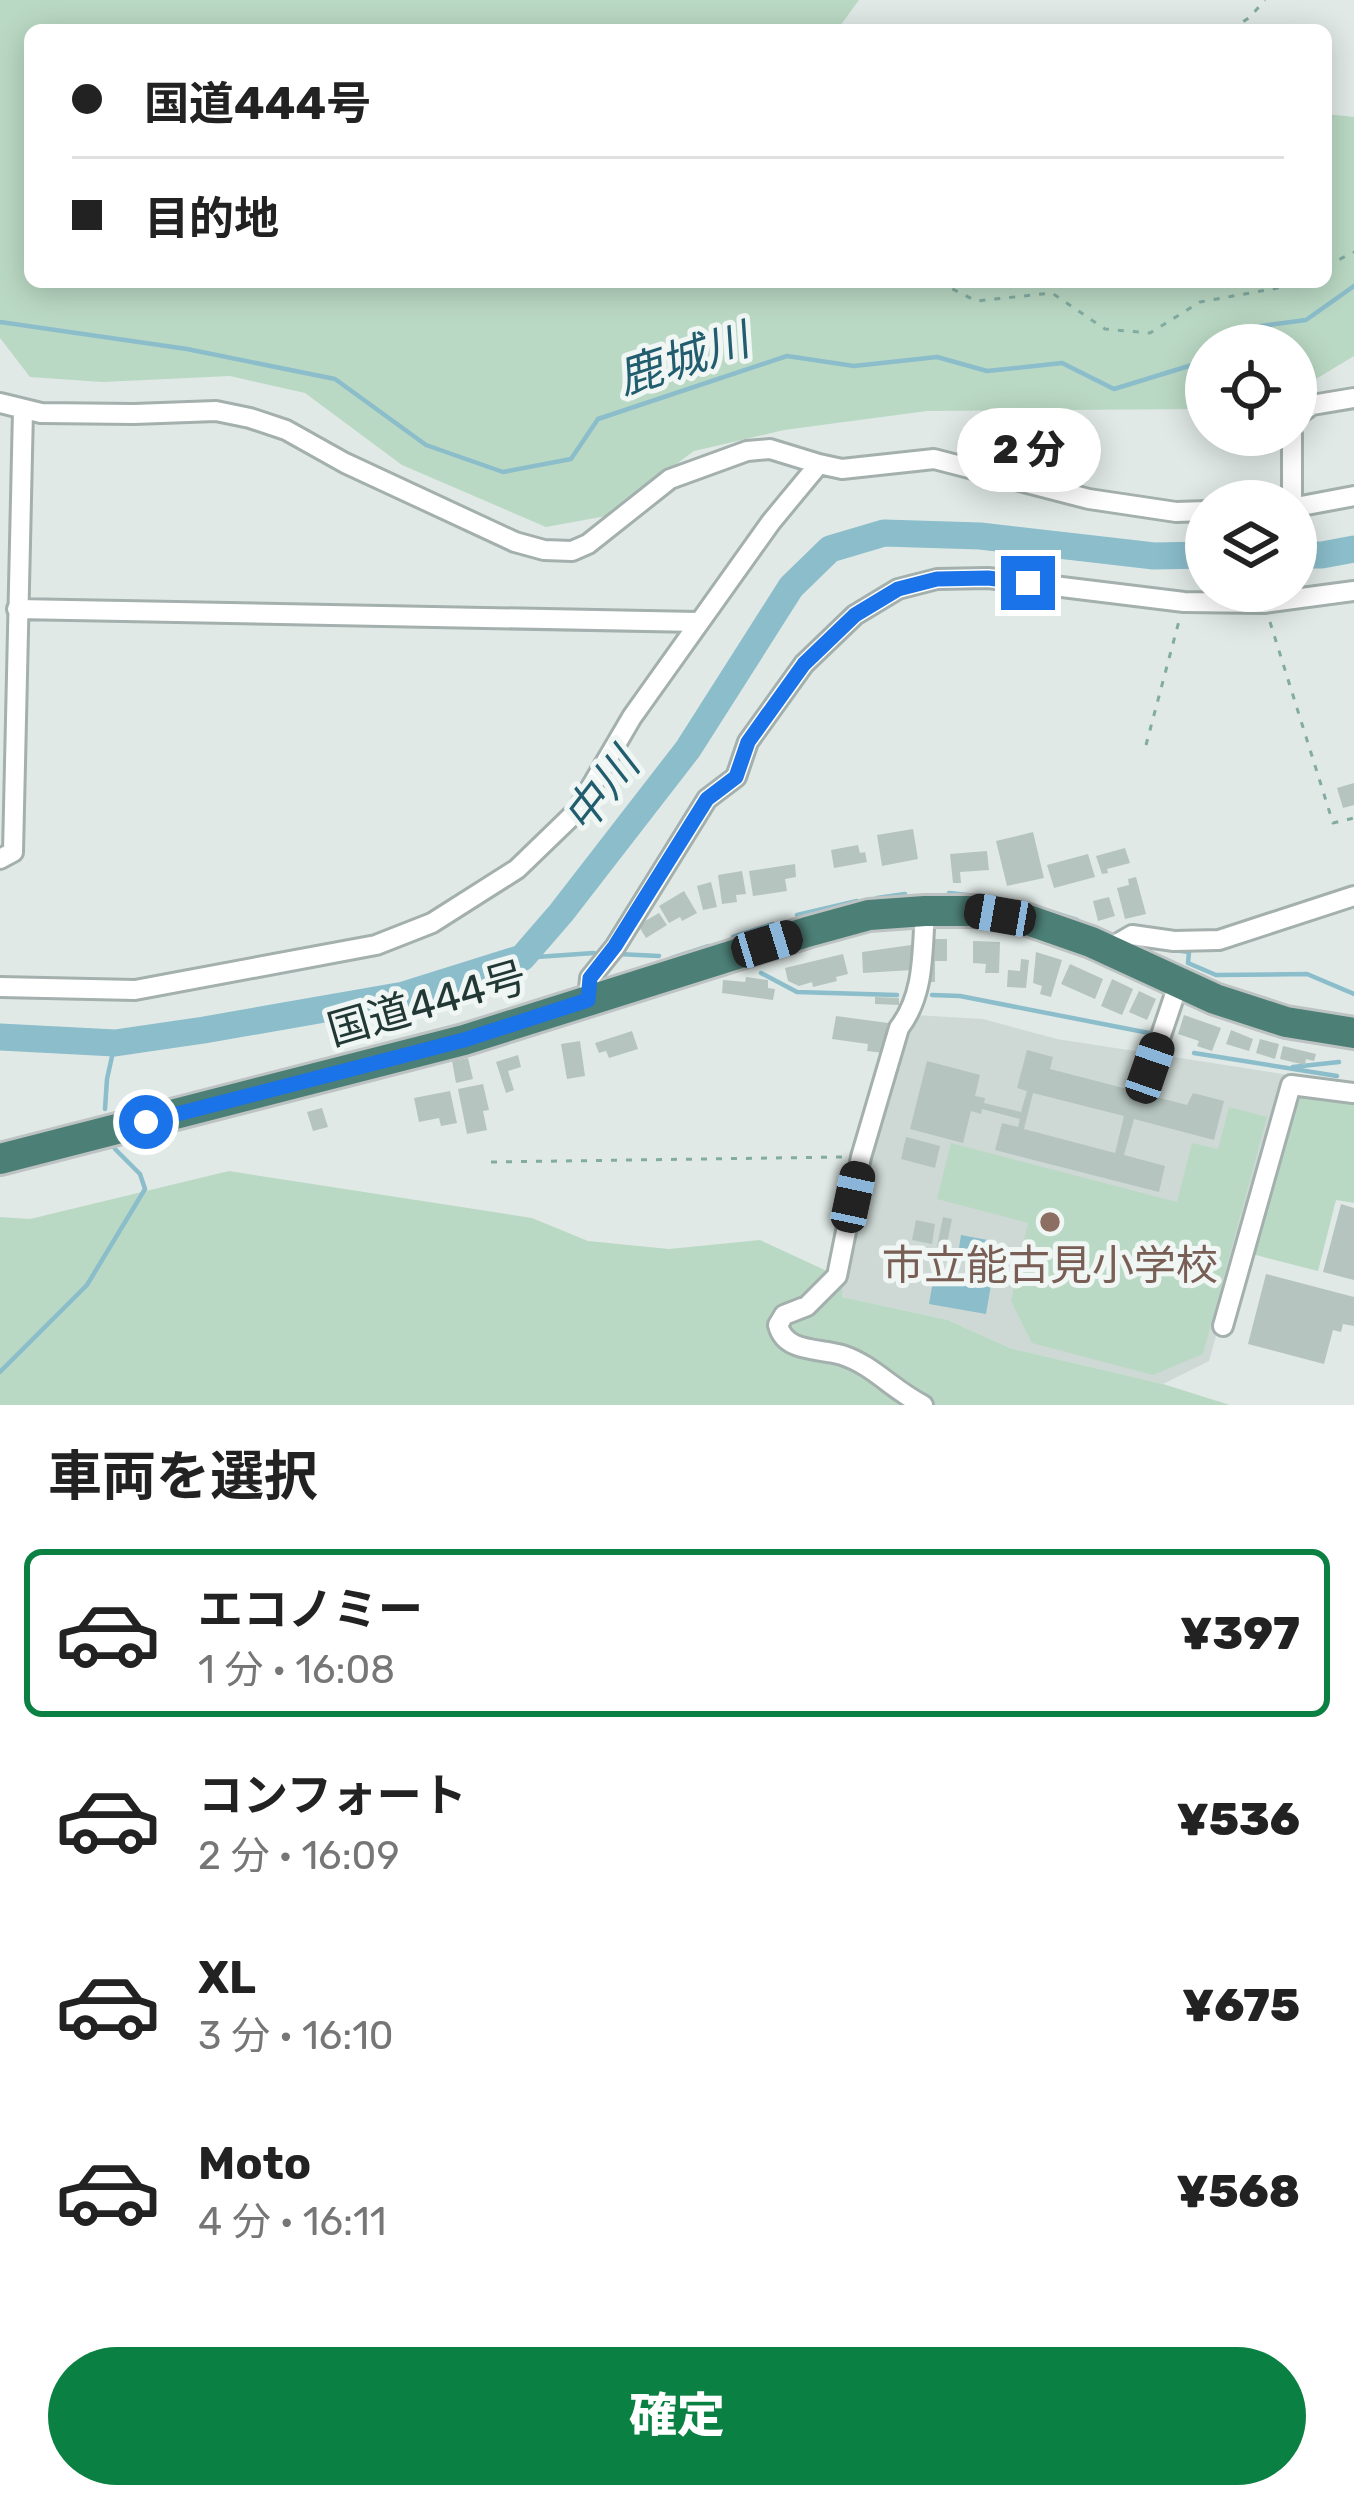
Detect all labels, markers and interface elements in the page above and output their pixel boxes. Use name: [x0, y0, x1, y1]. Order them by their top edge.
text: 国道444号: [144, 77, 371, 130]
text: 目的地: [144, 192, 279, 245]
water label: 鹿城川: [611, 312, 759, 405]
map controls: [1185, 324, 1317, 612]
button: locate: [1185, 324, 1317, 456]
callout: 2 分: [956, 409, 1100, 493]
text: 2 分: [992, 427, 1066, 473]
button: layers: [1185, 480, 1317, 612]
route end: [1001, 556, 1055, 610]
water label: 中川: [552, 736, 652, 843]
car: [961, 891, 1039, 939]
car: [727, 916, 807, 972]
street label: 国道444号: [322, 952, 532, 1056]
car: [1121, 1028, 1179, 1108]
route start: [119, 1095, 173, 1149]
car: [828, 1158, 878, 1236]
marker: 市立能古見小学校: [1037, 1209, 1063, 1235]
place label: 市立能古見小学校: [882, 1241, 1218, 1291]
text: 車両を選択: [48, 1445, 318, 1509]
icon: car: [54, 1579, 162, 1687]
text: エコノミー: [198, 1583, 423, 1636]
text: ¥397: [1180, 1607, 1300, 1660]
text: 1 分 · 16:08: [198, 1647, 395, 1693]
icon: car: [54, 1765, 162, 1873]
text: コンフォート: [198, 1769, 467, 1822]
text: ¥536: [1177, 1793, 1300, 1846]
text: 2 分 · 16:09: [198, 1833, 400, 1879]
icon: car: [54, 1951, 162, 2059]
text: XL: [198, 1951, 256, 2004]
text: ¥675: [1182, 1979, 1300, 2032]
text: 3 分 · 16:10: [198, 2013, 394, 2059]
icon: car: [54, 2137, 162, 2245]
text: Moto: [198, 2137, 311, 2190]
text: ¥568: [1176, 2165, 1300, 2218]
text: 4 分 · 16:11: [198, 2199, 386, 2245]
button: 確定: [48, 2347, 1306, 2485]

